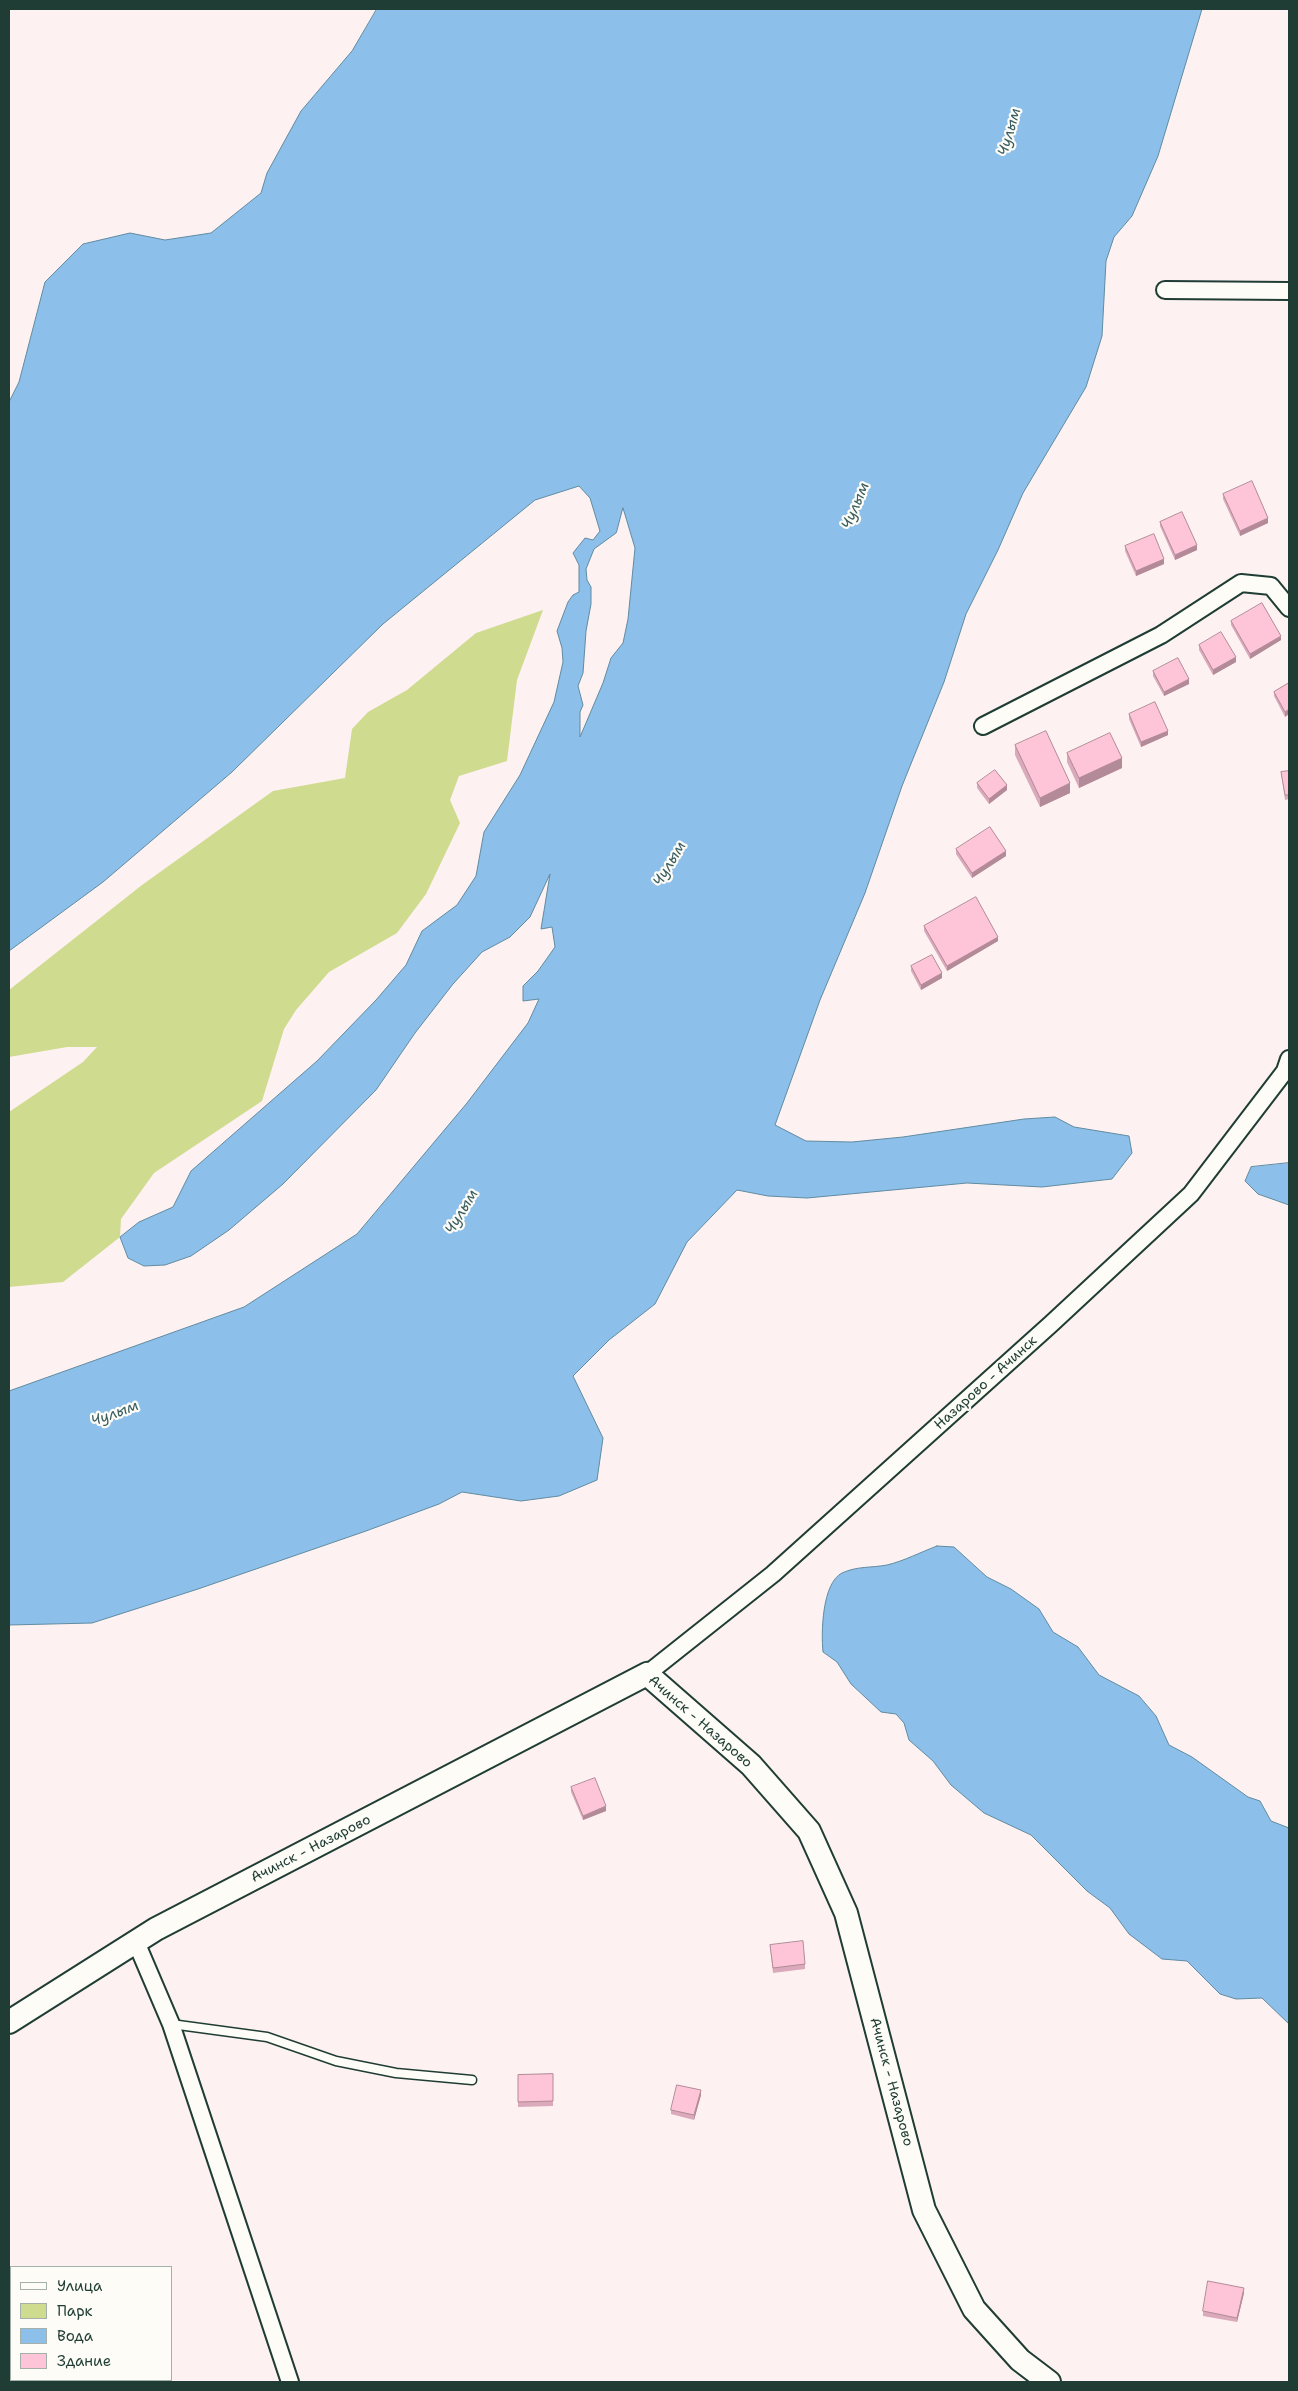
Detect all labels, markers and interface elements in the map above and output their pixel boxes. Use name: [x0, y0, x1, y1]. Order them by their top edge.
water label: Чулым: [995, 106, 1025, 158]
water label: Чулым: [838, 480, 874, 532]
water label: Чулым: [650, 838, 690, 890]
water label: Чулым: [442, 1186, 482, 1238]
street label: Назарово - Ачинск: [931, 1332, 1041, 1434]
water label: Чулым: [89, 1397, 141, 1431]
street label: Ачинск - Назарово: [645, 1672, 755, 1772]
street label: Ачинск - Назарово: [248, 1811, 374, 1887]
street label: Ачинск - Назарово: [866, 2016, 916, 2148]
legend: [10, 2266, 172, 2381]
text: Улица: [57, 2276, 102, 2296]
text: Парк: [57, 2301, 93, 2321]
text: Вода: [57, 2326, 93, 2346]
text: Здание: [57, 2351, 111, 2371]

